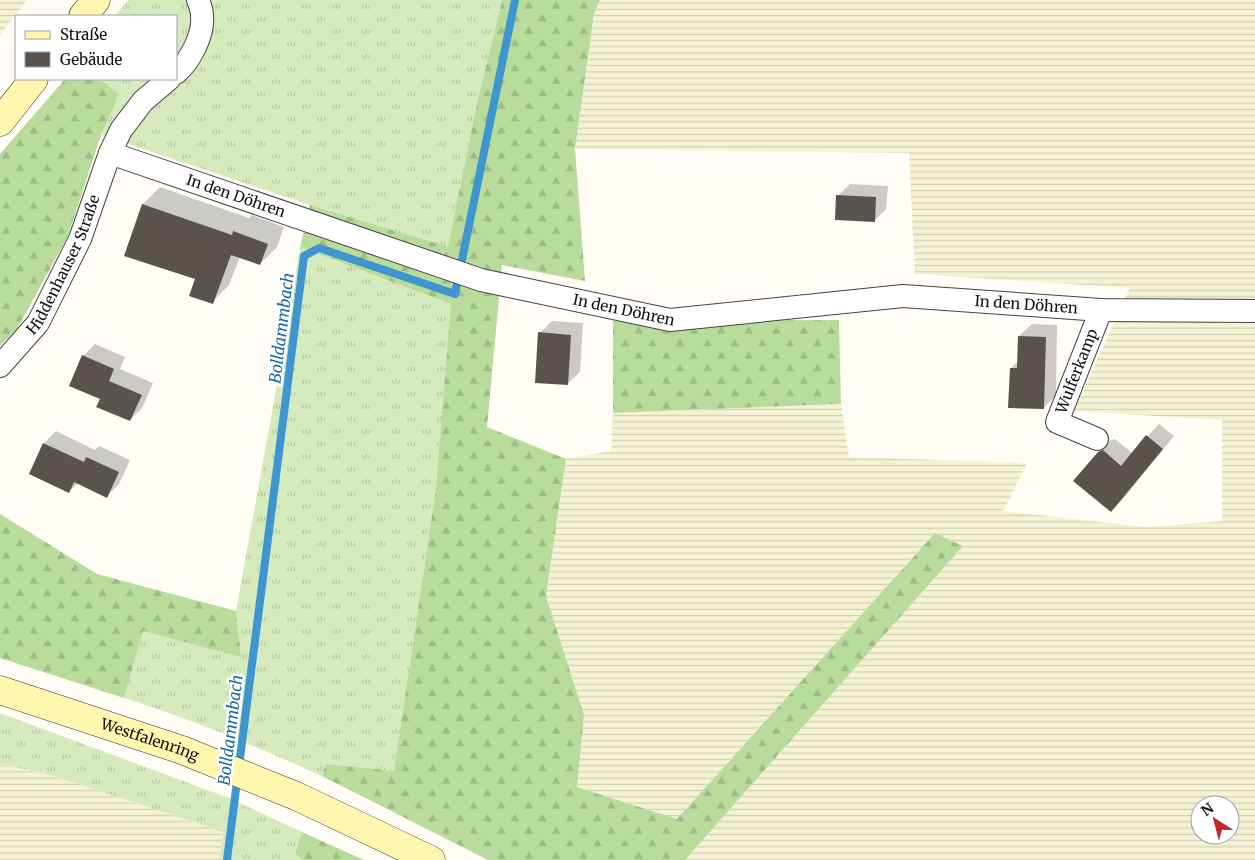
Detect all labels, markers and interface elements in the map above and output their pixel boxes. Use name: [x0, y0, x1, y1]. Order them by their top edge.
legend: [15, 15, 178, 80]
text: Straße: [60, 25, 107, 44]
text: Gebäude: [60, 50, 123, 69]
street label: In den Döhren: [184, 170, 288, 221]
street label: Hiddenhauser Straße: [22, 192, 104, 339]
water label: Bolldammbach: [264, 272, 298, 384]
street label: In den Döhren: [571, 290, 677, 330]
street label: In den Döhren: [974, 291, 1079, 317]
street label: Wulferkamp: [1051, 326, 1102, 417]
water label: Bolldammbach: [213, 674, 247, 786]
street label: Westfalenring: [98, 714, 202, 765]
north arrow: [1190, 795, 1240, 845]
text: N: [1198, 799, 1217, 820]

